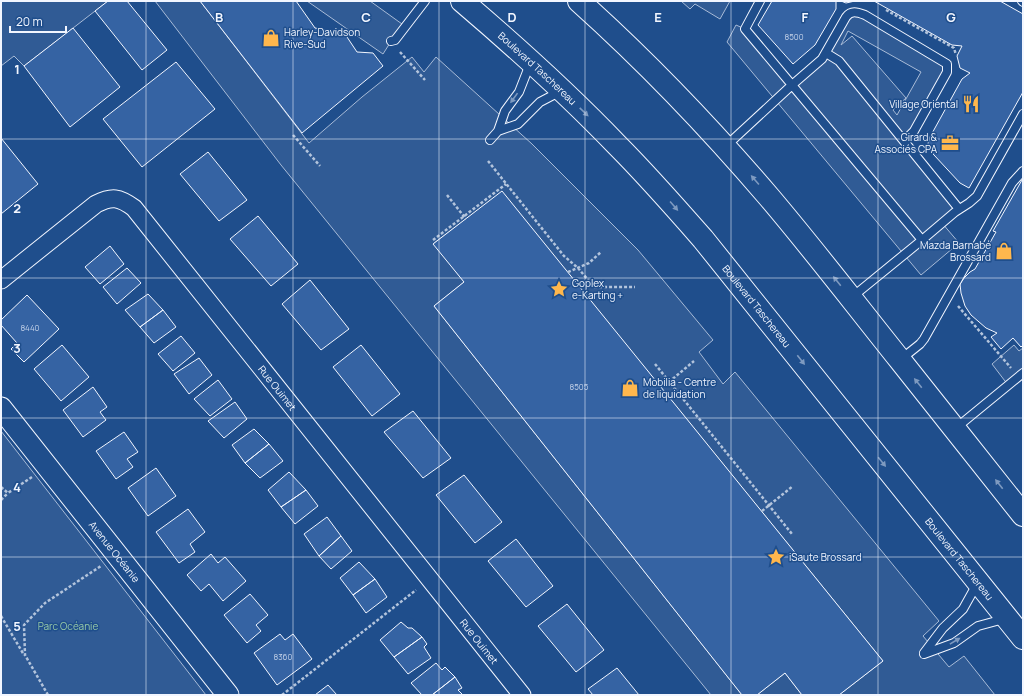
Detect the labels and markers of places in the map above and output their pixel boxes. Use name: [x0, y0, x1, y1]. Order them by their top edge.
place label: Harley-Davidson Rive-Sud: [284, 25, 360, 51]
shop icon: Harley-Davidson Rive-Sud: [261, 28, 281, 48]
restaurant icon: Village Oriental: [961, 94, 981, 114]
place label: Village Oriental: [889, 97, 958, 111]
place label: Girard & Associés CPA: [874, 130, 938, 156]
office icon: Girard & Associés CPA: [940, 133, 960, 153]
place label: Mazda Barnabé Brossard: [920, 238, 991, 264]
shop icon: Mazda Barnabé Brossard: [994, 241, 1014, 261]
place label: Goplex e-Karting +: [572, 276, 623, 302]
place icon: Goplex e-Karting +: [549, 279, 569, 299]
place label: Mobilia - Centre de liquidation: [643, 375, 716, 401]
shop icon: Mobilia - Centre de liquidation: [620, 378, 640, 398]
place icon: iSaute Brossard: [766, 547, 786, 567]
place label: iSaute Brossard: [789, 550, 862, 564]

